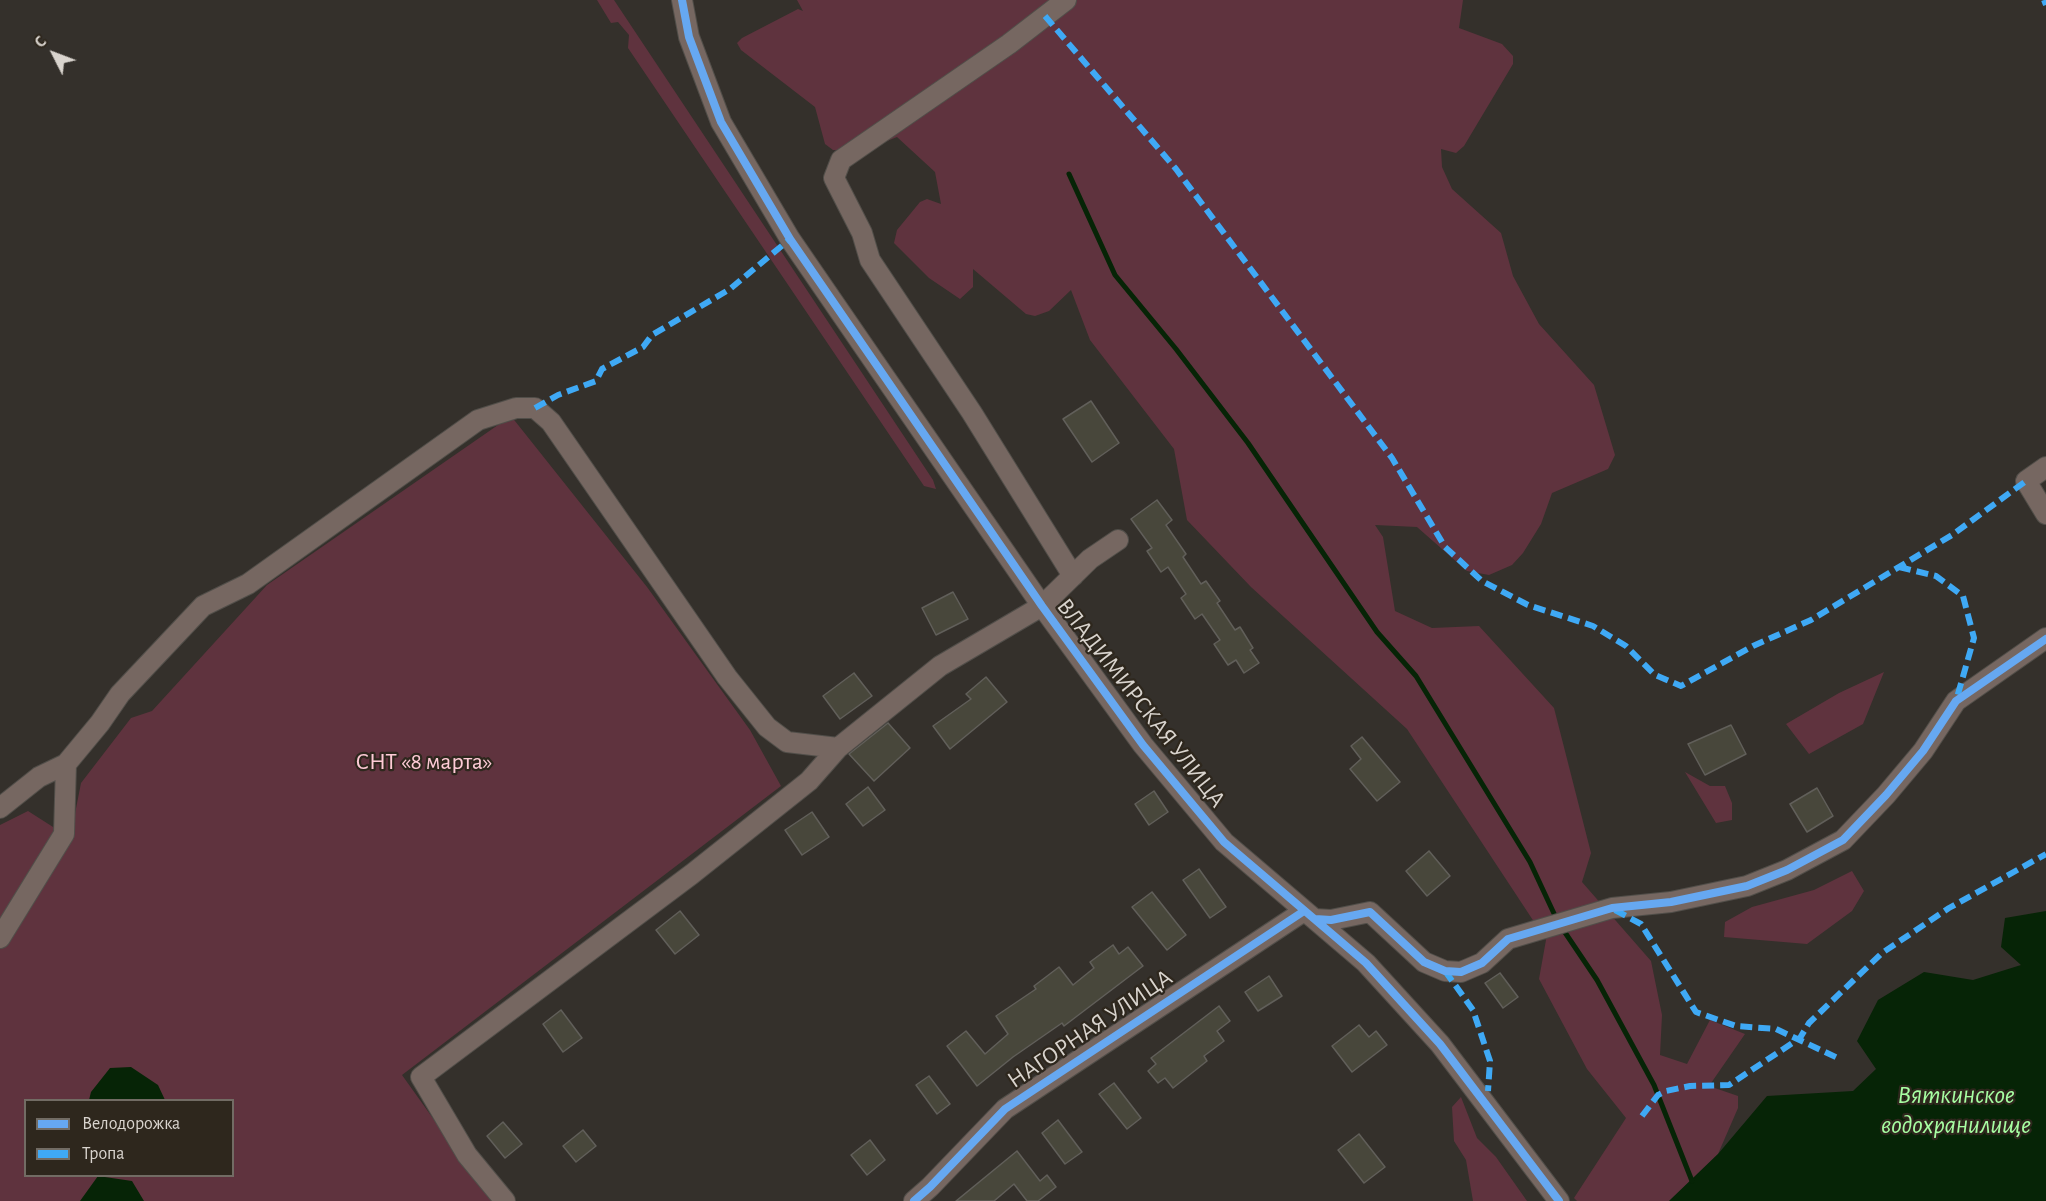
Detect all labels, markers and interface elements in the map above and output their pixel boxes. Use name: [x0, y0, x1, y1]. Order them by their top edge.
north arrow: [24, 24, 84, 84]
text: С: [32, 33, 50, 51]
street label: ВЛАДИМИРСКАЯ УЛИЦА: [1050, 593, 1232, 813]
park label: СНТ «8 марта»: [355, 748, 493, 776]
street label: НАГОРНАЯ УЛИЦА: [1002, 963, 1178, 1095]
water label: Вяткинское водохранилище: [1881, 1079, 2031, 1140]
legend: [24, 1099, 234, 1177]
text: Велодорожка: [82, 1115, 180, 1133]
text: Тропа: [82, 1145, 125, 1163]

